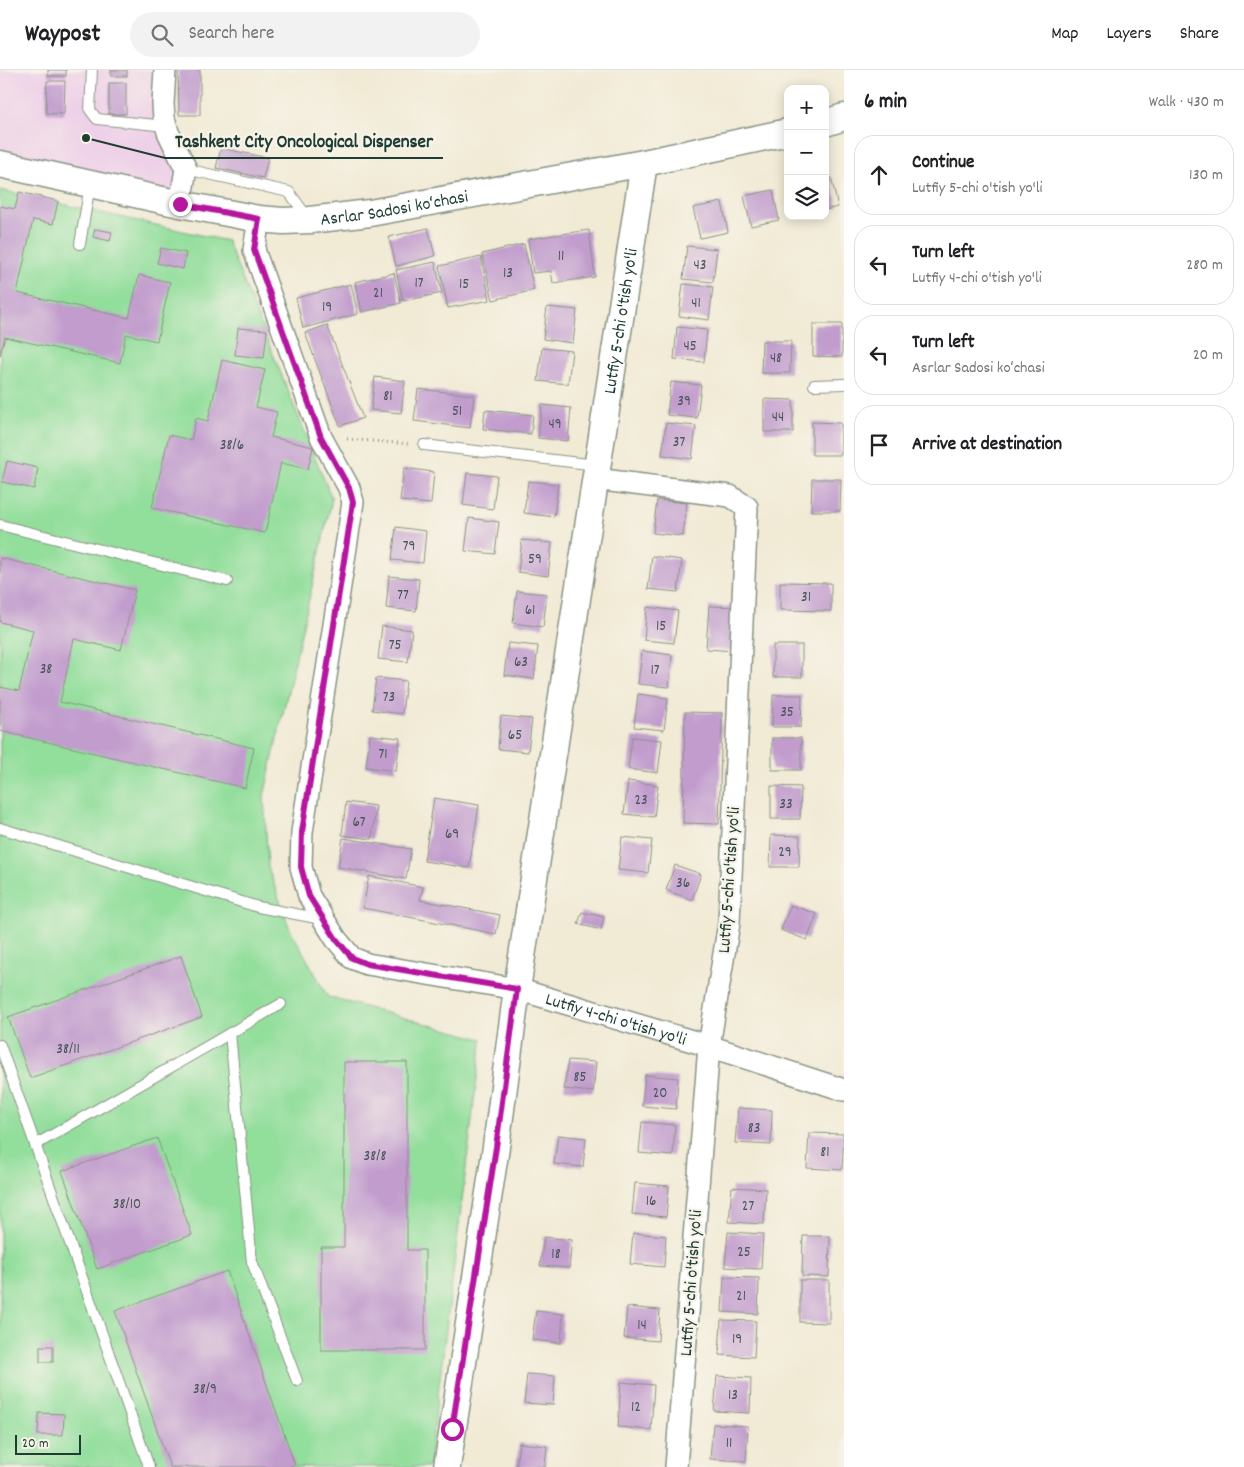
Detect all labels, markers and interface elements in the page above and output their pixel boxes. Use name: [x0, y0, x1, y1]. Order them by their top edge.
search box: [130, 12, 480, 57]
text: Waypost: [25, 18, 100, 52]
icon: search: [148, 21, 176, 49]
text: Search here: [188, 21, 274, 48]
text: Map: [1051, 22, 1078, 47]
text: Layers: [1106, 22, 1152, 47]
text: Share: [1180, 22, 1219, 47]
map controls: [784, 85, 829, 220]
button: +: [784, 85, 829, 130]
text: 6 min: [864, 88, 907, 118]
text: Walk · 430 m: [1149, 91, 1224, 114]
callout: Tashkent City Oncological Dispenser: [165, 124, 443, 158]
text: Tashkent City Oncological Dispenser: [175, 130, 434, 157]
button: −: [784, 130, 829, 175]
text: Continue: [912, 150, 974, 177]
icon: ahead: [865, 161, 893, 189]
text: 130 m: [1189, 164, 1223, 187]
button: layers: [784, 175, 829, 220]
text: Lutfiy 5-chi o'tish yo'li: [912, 177, 1042, 200]
street label: Asrlar Sadosi ko‘chasi: [319, 185, 470, 234]
route end: [169, 193, 192, 216]
text: Turn left: [912, 240, 975, 267]
house number: 11: [558, 246, 564, 268]
street label: Lutfiy 5-chi o'tish yo'li: [599, 247, 646, 396]
icon: left: [865, 251, 893, 279]
text: 280 m: [1186, 254, 1223, 277]
house number: 43: [694, 255, 706, 277]
house number: 13: [503, 263, 513, 285]
text: Lutfiy 4-chi o'tish yo'li: [912, 267, 1042, 290]
house number: 17: [414, 273, 424, 295]
house number: 15: [459, 274, 469, 296]
house number: 21: [373, 283, 383, 305]
house number: 41: [691, 293, 701, 315]
house number: 19: [322, 297, 332, 319]
text: Turn left: [912, 330, 975, 357]
house number: 45: [683, 336, 697, 358]
icon: left: [865, 341, 893, 369]
text: 20 m: [1193, 344, 1223, 367]
house number: 48: [770, 348, 782, 370]
text: Asrlar Sadosi ko‘chasi: [912, 357, 1045, 380]
house number: 81: [383, 386, 393, 408]
house number: 39: [677, 391, 691, 413]
house number: 51: [452, 401, 462, 423]
house number: 44: [772, 407, 784, 429]
house number: 49: [548, 414, 562, 436]
icon: arrive: [865, 431, 893, 459]
house number: 37: [673, 432, 685, 454]
text: Arrive at destination: [912, 432, 1062, 459]
house number: 38/6: [220, 435, 244, 457]
house number: 79: [403, 536, 415, 558]
house number: 59: [528, 549, 542, 571]
house number: 77: [397, 585, 409, 607]
house number: 31: [801, 587, 811, 609]
house number: 61: [525, 600, 535, 622]
house number: 15: [656, 616, 666, 638]
house number: 75: [389, 635, 401, 657]
house number: 63: [514, 652, 528, 674]
house number: 38: [40, 659, 52, 681]
house number: 17: [650, 660, 660, 682]
house number: 73: [383, 687, 395, 709]
house number: 35: [780, 702, 794, 724]
house number: 65: [508, 725, 522, 747]
house number: 71: [378, 744, 388, 766]
house number: 23: [634, 790, 648, 812]
house number: 33: [779, 794, 793, 816]
street label: Lutfiy 5-chi o'tish yo'li: [713, 806, 748, 954]
house number: 67: [352, 812, 366, 834]
house number: 69: [445, 824, 459, 846]
house number: 29: [778, 842, 792, 864]
house number: 36: [676, 873, 690, 895]
street label: Lutfiy 4-chi o'tish yo'li: [542, 988, 689, 1054]
house number: 38/11: [56, 1039, 80, 1061]
house number: 85: [574, 1067, 587, 1089]
house number: 20: [653, 1083, 667, 1105]
house number: 83: [748, 1118, 760, 1140]
house number: 81: [820, 1142, 830, 1164]
house number: 38/8: [364, 1146, 386, 1168]
house number: 16: [646, 1191, 656, 1213]
house number: 38/10: [113, 1194, 141, 1216]
house number: 27: [742, 1196, 754, 1218]
street label: Lutfiy 5-chi o'tish yo'li: [675, 1209, 710, 1357]
house number: 25: [737, 1242, 751, 1264]
house number: 18: [551, 1244, 561, 1266]
house number: 21: [736, 1286, 746, 1308]
house number: 14: [637, 1315, 647, 1337]
house number: 19: [732, 1329, 742, 1351]
house number: 38/9: [193, 1379, 217, 1401]
house number: 13: [728, 1385, 738, 1407]
house number: 12: [631, 1397, 641, 1419]
route start: [441, 1418, 464, 1441]
scale bar: [15, 1432, 81, 1455]
house number: 11: [726, 1433, 732, 1455]
text: 20 m: [22, 1434, 49, 1454]

